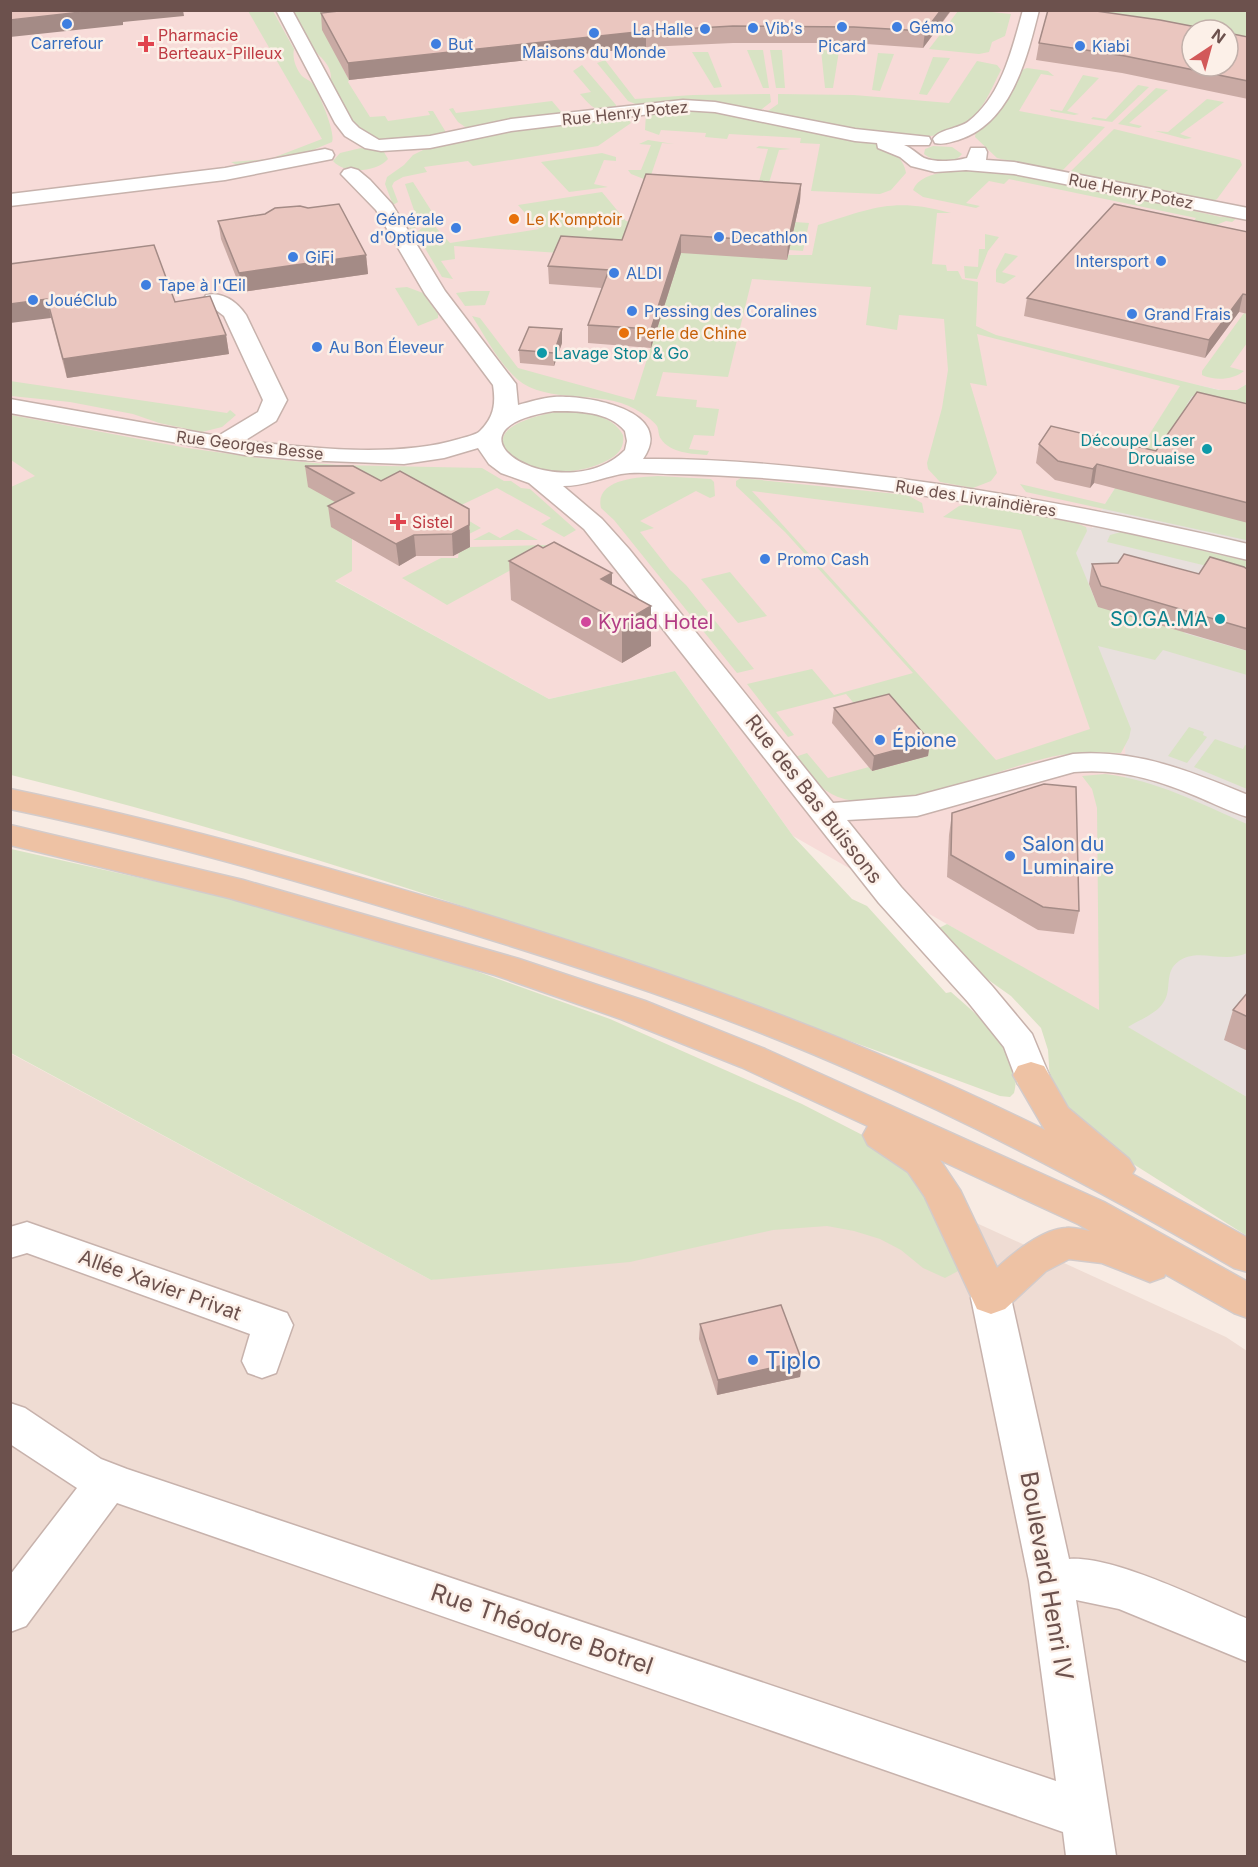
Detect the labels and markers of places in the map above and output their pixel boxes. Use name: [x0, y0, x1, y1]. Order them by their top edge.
marker: Carrefour: [60, 17, 74, 31]
place label: Gémo: [909, 17, 954, 37]
place label: Vib's: [765, 18, 803, 38]
place label: La Halle: [633, 19, 693, 39]
marker: Picard: [835, 20, 849, 34]
marker: Gémo: [890, 20, 904, 34]
marker: Vib's: [746, 21, 760, 35]
marker: La Halle: [698, 22, 712, 36]
place label: Pharmacie Berteaux-Pilleux: [158, 25, 282, 63]
marker: Maisons du Monde: [587, 26, 601, 40]
place label: Carrefour: [31, 33, 103, 53]
place label: But: [448, 34, 473, 54]
place label: Picard: [818, 36, 866, 56]
place label: Kiabi: [1092, 36, 1130, 56]
marker: Pharmacie Berteaux-Pilleux: [139, 37, 153, 51]
marker: But: [429, 37, 443, 51]
marker: Kiabi: [1073, 39, 1087, 53]
place label: Maisons du Monde: [522, 42, 666, 62]
place label: Générale d'Optique: [370, 209, 444, 247]
place label: Le K'omptoir: [526, 209, 622, 229]
marker: Le K'omptoir: [507, 212, 521, 226]
marker: Générale d'Optique: [449, 221, 463, 235]
place label: Decathlon: [731, 227, 808, 247]
marker: Decathlon: [712, 230, 726, 244]
place label: GiFi: [305, 247, 334, 267]
marker: GiFi: [286, 250, 300, 264]
place label: Intersport: [1075, 251, 1149, 271]
marker: Intersport: [1154, 254, 1168, 268]
place label: ALDI: [626, 263, 662, 283]
marker: ALDI: [607, 266, 621, 280]
place label: Tape à l'Œil: [158, 275, 246, 295]
marker: Tape à l'Œil: [139, 278, 153, 292]
place label: JouéClub: [45, 290, 117, 310]
marker: JouéClub: [26, 293, 40, 307]
place label: Pressing des Coralines: [644, 301, 817, 321]
marker: Pressing des Coralines: [625, 304, 639, 318]
place label: Grand Frais: [1144, 304, 1231, 324]
marker: Grand Frais: [1125, 307, 1139, 321]
place label: Perle de Chine: [636, 323, 747, 343]
marker: Perle de Chine: [617, 326, 631, 340]
place label: Au Bon Éleveur: [329, 337, 444, 357]
marker: Au Bon Éleveur: [310, 340, 324, 354]
place label: Lavage Stop & Go: [554, 343, 689, 363]
marker: Lavage Stop & Go: [535, 346, 549, 360]
place label: Découpe Laser Drouaise: [1080, 430, 1195, 468]
marker: Découpe Laser Drouaise: [1200, 442, 1214, 456]
place label: Sistel: [412, 512, 453, 532]
marker: Sistel: [389, 513, 407, 531]
place label: Promo Cash: [777, 549, 869, 569]
marker: Promo Cash: [758, 552, 772, 566]
place label: SO.GA.MA: [1110, 607, 1208, 631]
place label: Kyriad Hotel: [598, 610, 713, 634]
marker: SO.GA.MA: [1213, 612, 1227, 626]
marker: Kyriad Hotel: [579, 615, 593, 629]
place label: Épione: [892, 727, 957, 752]
marker: Épione: [873, 733, 887, 747]
place label: Salon du Luminaire: [1022, 832, 1114, 879]
marker: Salon du Luminaire: [1003, 849, 1017, 863]
place label: Tiplo: [765, 1346, 821, 1375]
marker: Tiplo: [746, 1353, 760, 1367]

